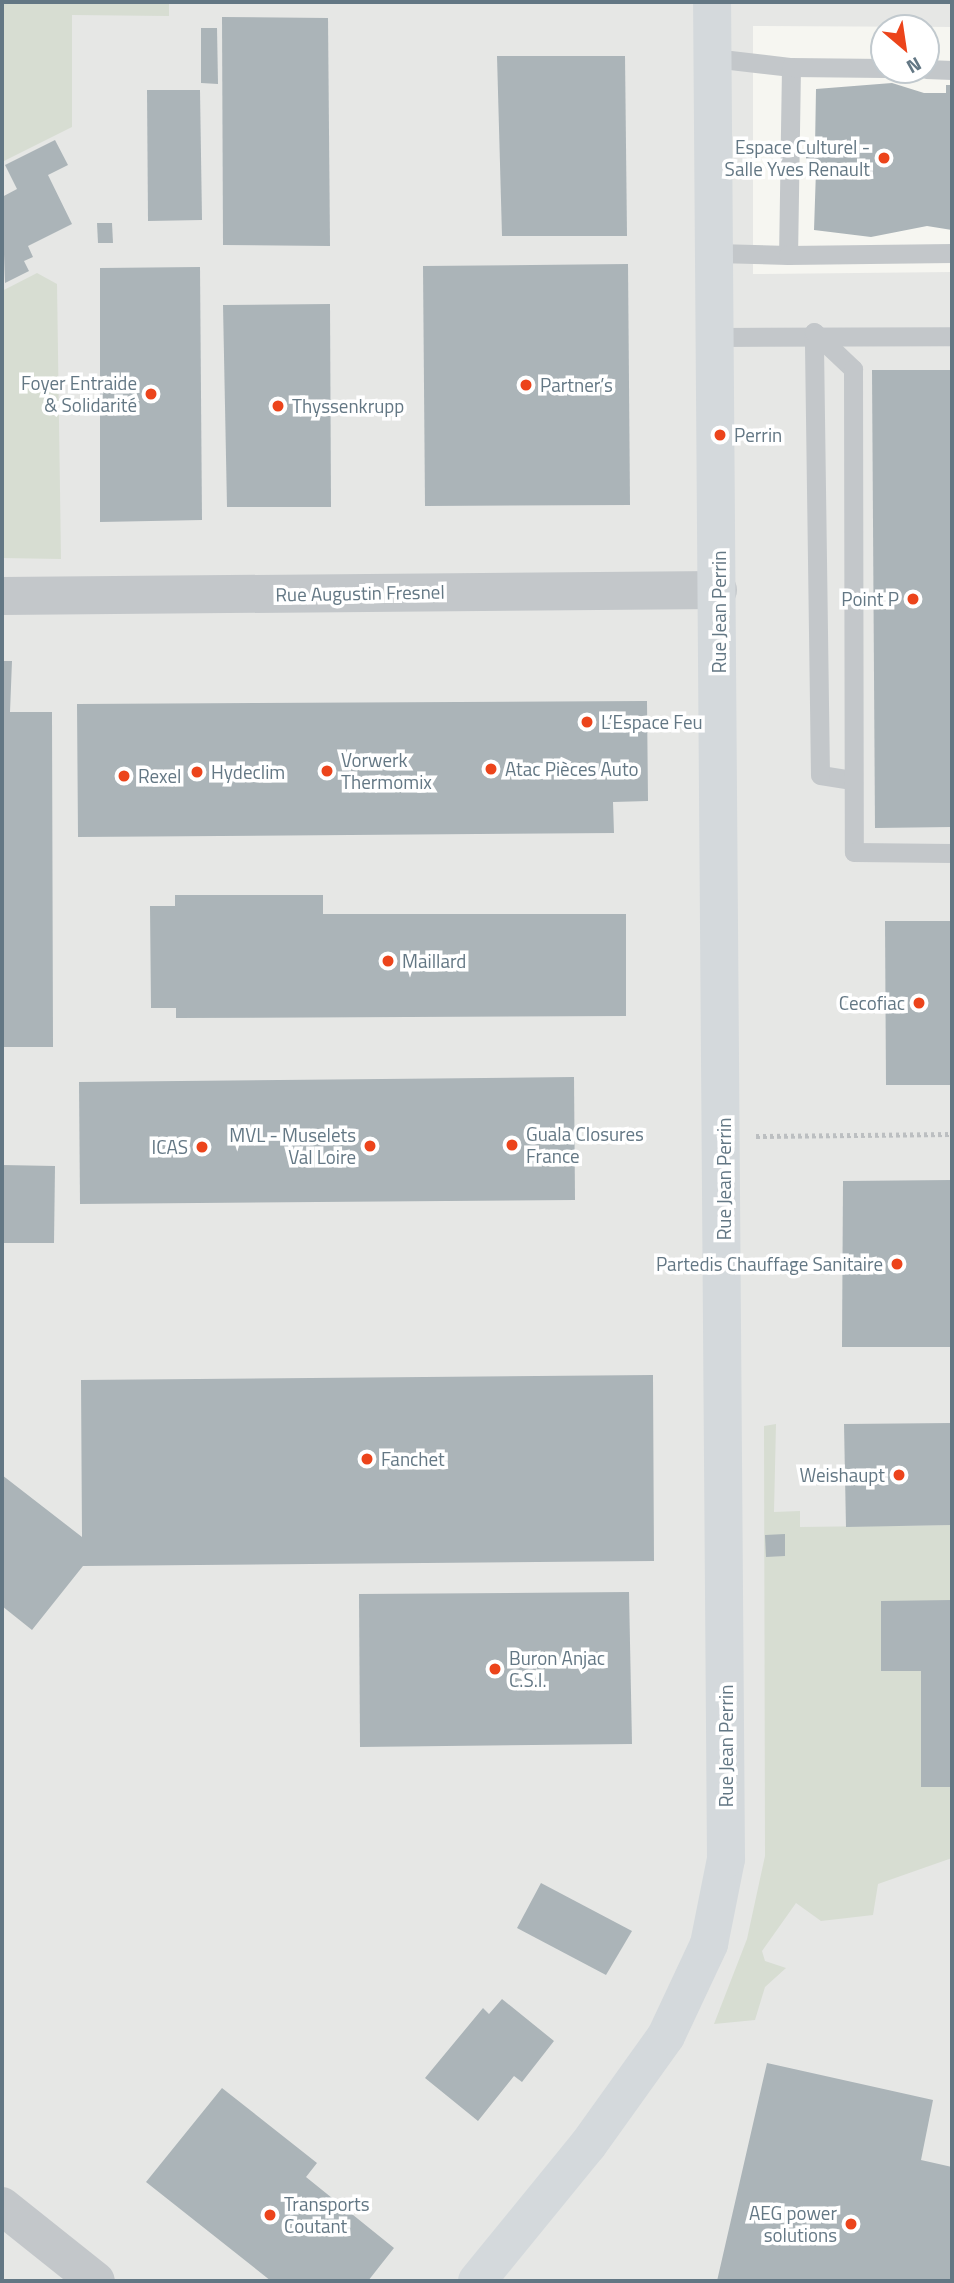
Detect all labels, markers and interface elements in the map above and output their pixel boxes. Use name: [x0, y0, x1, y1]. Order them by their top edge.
north arrow: [870, 14, 940, 84]
text: N: [902, 50, 927, 82]
place label: Espace Culturel - Salle Yves Renault: [725, 136, 870, 180]
marker: Espace Culturel - Salle Yves Renault: [876, 150, 892, 166]
place label: Foyer Entraide & Solidarité: [21, 372, 137, 416]
place label: Partner’s: [540, 374, 613, 396]
marker: Partner’s: [518, 377, 534, 393]
marker: Foyer Entraide & Solidarité: [143, 386, 159, 402]
place label: Thyssenkrupp: [292, 395, 404, 417]
marker: Thyssenkrupp: [270, 398, 286, 414]
place label: Perrin: [734, 424, 782, 446]
marker: Perrin: [712, 427, 728, 443]
street label: Rue Jean Perrin: [708, 551, 730, 673]
street label: Rue Augustin Fresnel: [275, 580, 445, 606]
place label: Point P: [841, 588, 899, 610]
marker: Point P: [905, 591, 921, 607]
place label: L’Espace Feu: [601, 711, 703, 733]
marker: L’Espace Feu: [579, 714, 595, 730]
place label: Vorwerk Thermomix: [341, 749, 432, 793]
place label: Atac Pièces Auto: [505, 758, 639, 780]
place label: Hydeclim: [211, 761, 285, 783]
marker: Atac Pièces Auto: [483, 761, 499, 777]
marker: Vorwerk Thermomix: [319, 763, 335, 779]
marker: Hydeclim: [189, 764, 205, 780]
place label: Rexel: [138, 765, 181, 787]
marker: Rexel: [116, 768, 132, 784]
place label: Maillard: [402, 950, 466, 972]
marker: Maillard: [380, 953, 396, 969]
place label: Cecofiac: [839, 992, 905, 1014]
marker: Cecofiac: [911, 995, 927, 1011]
street label: Rue Jean Perrin: [713, 1118, 735, 1240]
place label: Guala Closures France: [526, 1123, 644, 1167]
place label: MVL - Muselets Val Loire: [229, 1124, 356, 1168]
place label: ICAS: [152, 1136, 188, 1158]
marker: Guala Closures France: [504, 1137, 520, 1153]
marker: MVL - Muselets Val Loire: [362, 1138, 378, 1154]
marker: ICAS: [194, 1139, 210, 1155]
place label: Partedis Chauffage Sanitaire: [656, 1253, 883, 1275]
marker: Partedis Chauffage Sanitaire: [889, 1256, 905, 1272]
place label: Fanchet: [381, 1448, 445, 1470]
marker: Fanchet: [359, 1451, 375, 1467]
place label: Weishaupt: [800, 1464, 885, 1486]
marker: Weishaupt: [891, 1467, 907, 1483]
place label: Buron Anjac C.S.I.: [509, 1647, 605, 1691]
marker: Buron Anjac C.S.I.: [487, 1661, 503, 1677]
street label: Rue Jean Perrin: [715, 1685, 737, 1807]
place label: Transports Coutant: [284, 2193, 370, 2237]
place label: AEG power solutions: [749, 2202, 837, 2246]
marker: Transports Coutant: [262, 2207, 278, 2223]
marker: AEG power solutions: [843, 2216, 859, 2232]

